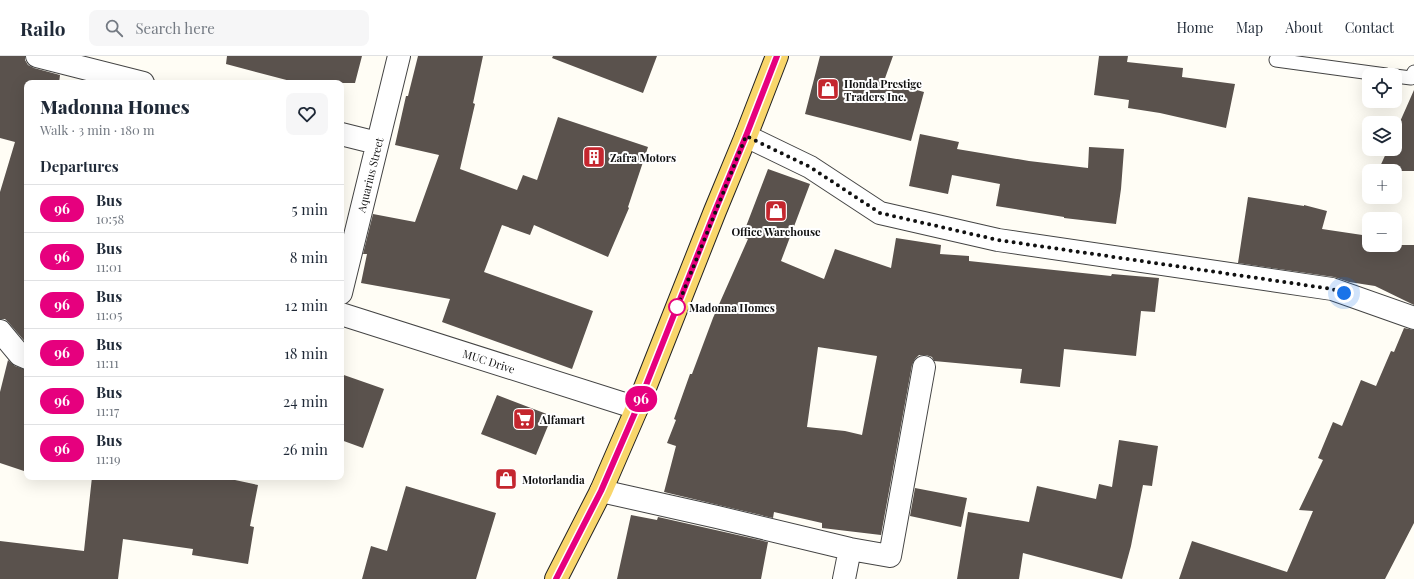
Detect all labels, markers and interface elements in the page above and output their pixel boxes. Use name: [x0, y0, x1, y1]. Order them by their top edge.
search box: [89, 10, 369, 46]
text: Railo: [20, 15, 65, 41]
icon: search: [103, 17, 125, 39]
text: Search here: [135, 18, 215, 38]
text: Home: [1176, 18, 1214, 37]
text: Map: [1236, 18, 1263, 37]
text: About: [1285, 18, 1323, 37]
text: Contact: [1345, 18, 1394, 37]
map controls: [1362, 68, 1402, 252]
button: locate: [1362, 68, 1402, 108]
shop icon: Honda Prestige Traders Inc.: [815, 76, 841, 102]
place label: Honda Prestige Traders Inc.: [844, 76, 922, 104]
text: Madonna Homes: [40, 93, 190, 119]
button: heart: [286, 93, 328, 135]
button: layers: [1362, 116, 1402, 156]
text: Walk · 3 min · 180 m: [40, 121, 154, 138]
street label: Aquarius Street: [353, 136, 387, 215]
building icon: Zafra Motors: [581, 144, 607, 170]
place label: Zafra Motors: [610, 150, 676, 165]
text: Departures: [40, 156, 119, 176]
button: +: [1362, 164, 1402, 204]
text: Bus: [96, 190, 122, 210]
shop icon: Office Warehouse: [763, 198, 789, 224]
text: 96: [54, 199, 70, 218]
text: 5 min: [292, 199, 328, 219]
text: 10:58: [96, 210, 124, 227]
button: −: [1362, 212, 1402, 252]
place label: Office Warehouse: [731, 224, 821, 239]
text: Bus: [96, 238, 122, 258]
text: 96: [54, 247, 70, 266]
text: 8 min: [290, 247, 328, 267]
text: 11:01: [96, 258, 122, 275]
your location: [1334, 283, 1354, 303]
text: Bus: [96, 286, 122, 306]
text: 96: [54, 295, 70, 314]
text: 12 min: [285, 295, 328, 315]
marker: Madonna Homes: [668, 298, 686, 316]
place label: Madonna Homes: [689, 300, 775, 315]
text: 11:05: [96, 306, 122, 323]
text: Bus: [96, 334, 122, 354]
text: 96: [54, 343, 70, 362]
text: 18 min: [284, 343, 328, 363]
street label: MUC Drive: [461, 345, 518, 377]
text: 11:11: [96, 354, 119, 371]
text: Bus: [96, 382, 122, 402]
line badge: 96: [623, 386, 659, 412]
text: 96: [633, 389, 649, 408]
text: 96: [54, 391, 70, 410]
text: 24 min: [283, 391, 328, 411]
text: 11:17: [96, 402, 119, 419]
supermarket icon: Alfamart: [511, 406, 537, 432]
place label: Alfamart: [539, 412, 585, 427]
text: Bus: [96, 430, 122, 450]
text: 96: [54, 439, 70, 458]
text: 26 min: [283, 439, 328, 459]
text: 11:19: [96, 450, 121, 467]
shop icon: Motorlandia: [493, 466, 519, 492]
place label: Motorlandia: [522, 472, 585, 487]

